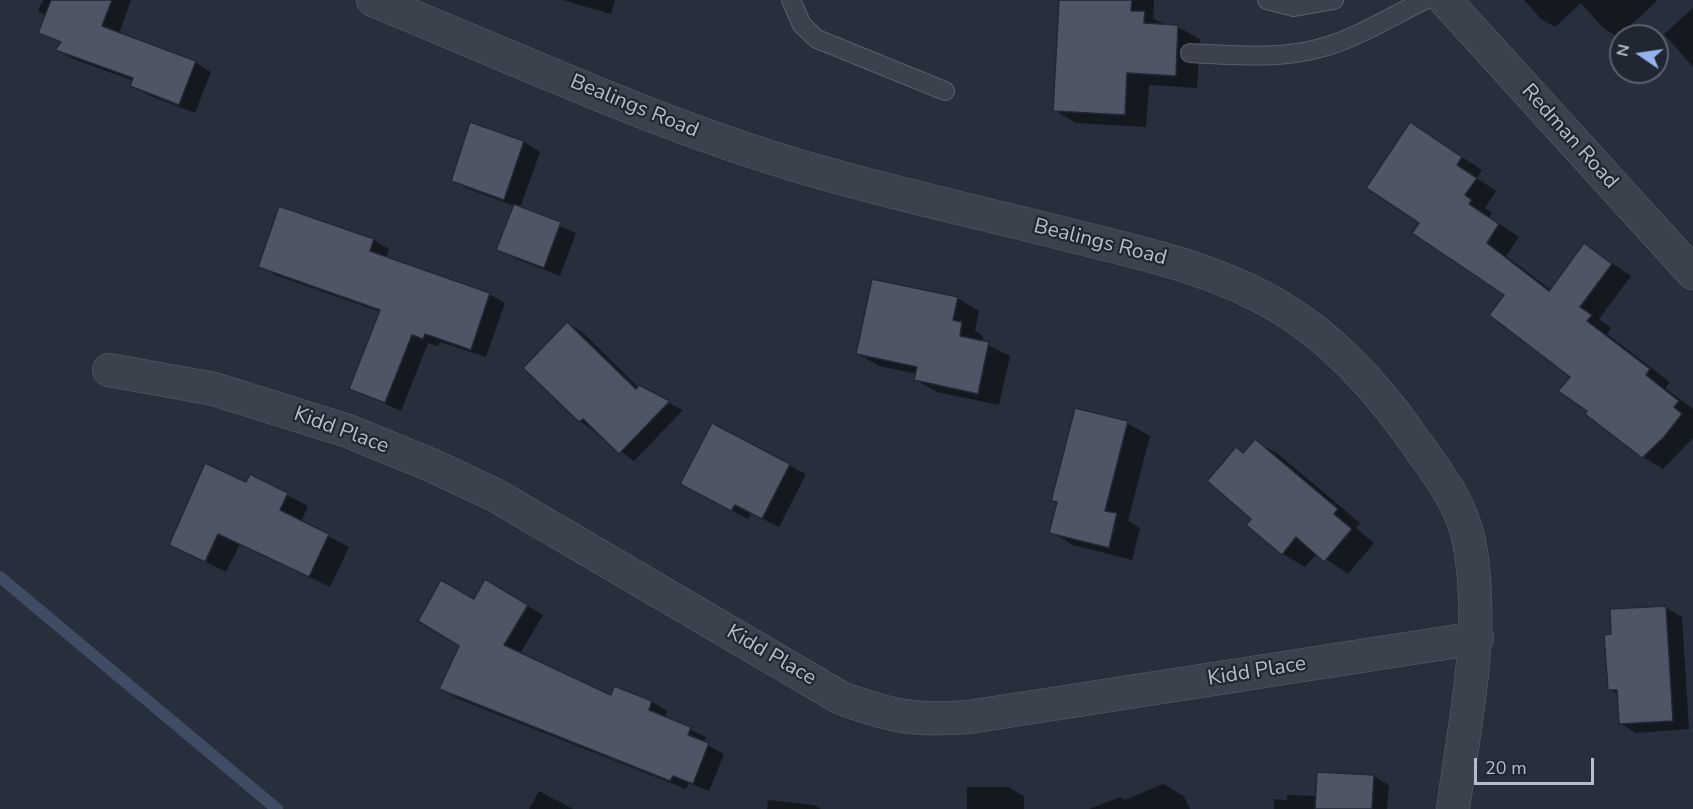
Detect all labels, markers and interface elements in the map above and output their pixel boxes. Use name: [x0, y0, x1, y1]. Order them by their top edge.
north arrow: [1609, 24, 1669, 84]
text: N: [1611, 42, 1635, 59]
street label: Bealings Road: [566, 70, 702, 144]
street label: Redman Road: [1515, 79, 1623, 195]
street label: Bealings Road: [1031, 214, 1169, 272]
street label: Kidd Place: [290, 402, 392, 460]
street label: Kidd Place: [722, 620, 820, 692]
street label: Kidd Place: [1206, 652, 1308, 692]
scale bar: [1477, 746, 1597, 784]
text: 20 m: [1485, 756, 1527, 780]

